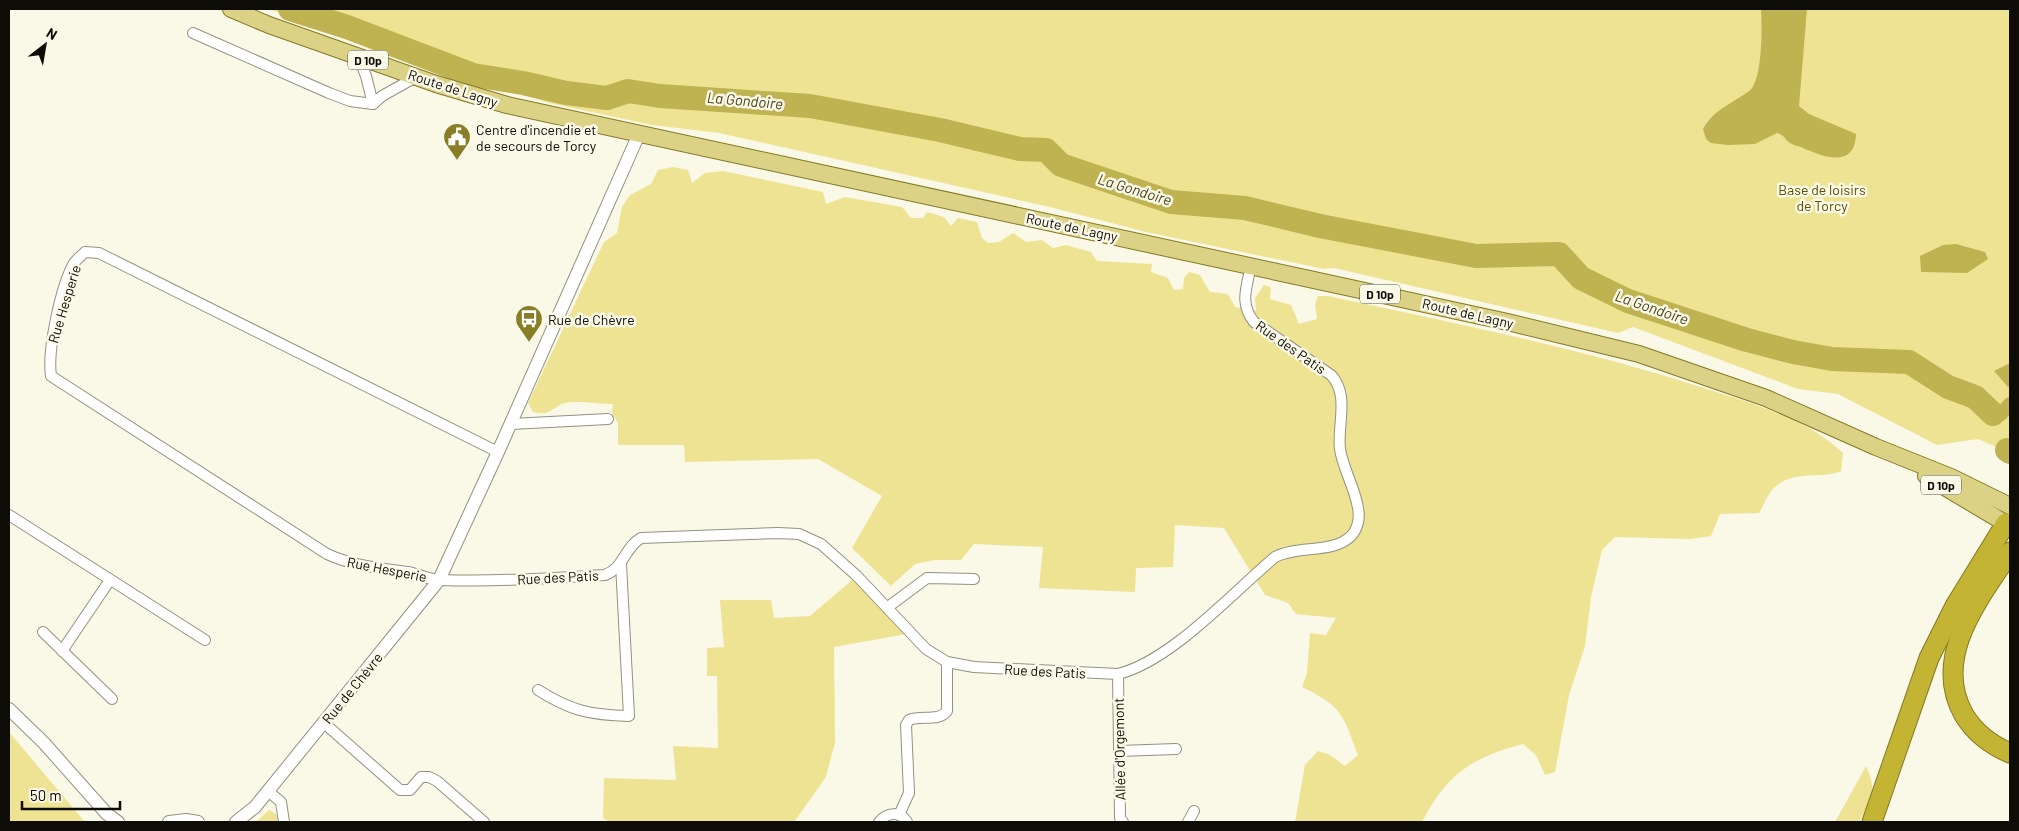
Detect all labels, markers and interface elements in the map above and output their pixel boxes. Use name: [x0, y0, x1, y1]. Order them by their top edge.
north arrow: [20, 20, 70, 70]
text: N: [44, 24, 60, 43]
road number: D 10p: [348, 50, 388, 70]
street label: Route de Lagny: [406, 66, 500, 111]
water label: La Gondoire: [706, 88, 784, 112]
place label: Centre d'incendie et de secours de Torcy: [476, 121, 597, 154]
public building icon: Centre d'incendie et de secours de Torcy: [442, 122, 472, 161]
water label: La Gondoire: [1096, 169, 1174, 209]
park label: Base de loisirs de Torcy: [1778, 181, 1866, 214]
street label: Route de Lagny: [1025, 209, 1120, 245]
street label: Rue Hesperie: [44, 263, 84, 345]
road number: D 10p: [1360, 284, 1400, 304]
water label: La Gondoire: [1613, 286, 1691, 328]
street label: Route de Lagny: [1421, 294, 1516, 332]
bus stop icon: Rue de Chèvre: [514, 304, 544, 343]
place label: Rue de Chèvre: [548, 311, 635, 328]
street label: Rue des Patis: [1253, 317, 1330, 378]
road number: D 10p: [1921, 476, 1961, 494]
street label: Rue Hesperie: [346, 553, 428, 585]
street label: Rue des Patis: [517, 566, 599, 588]
street label: Rue de Chèvre: [318, 649, 386, 727]
street label: Rue des Patis: [1004, 660, 1086, 682]
street label: Allée d'Orgemont: [1110, 698, 1128, 800]
scale bar: [22, 778, 120, 810]
text: 50 m: [30, 786, 62, 804]

